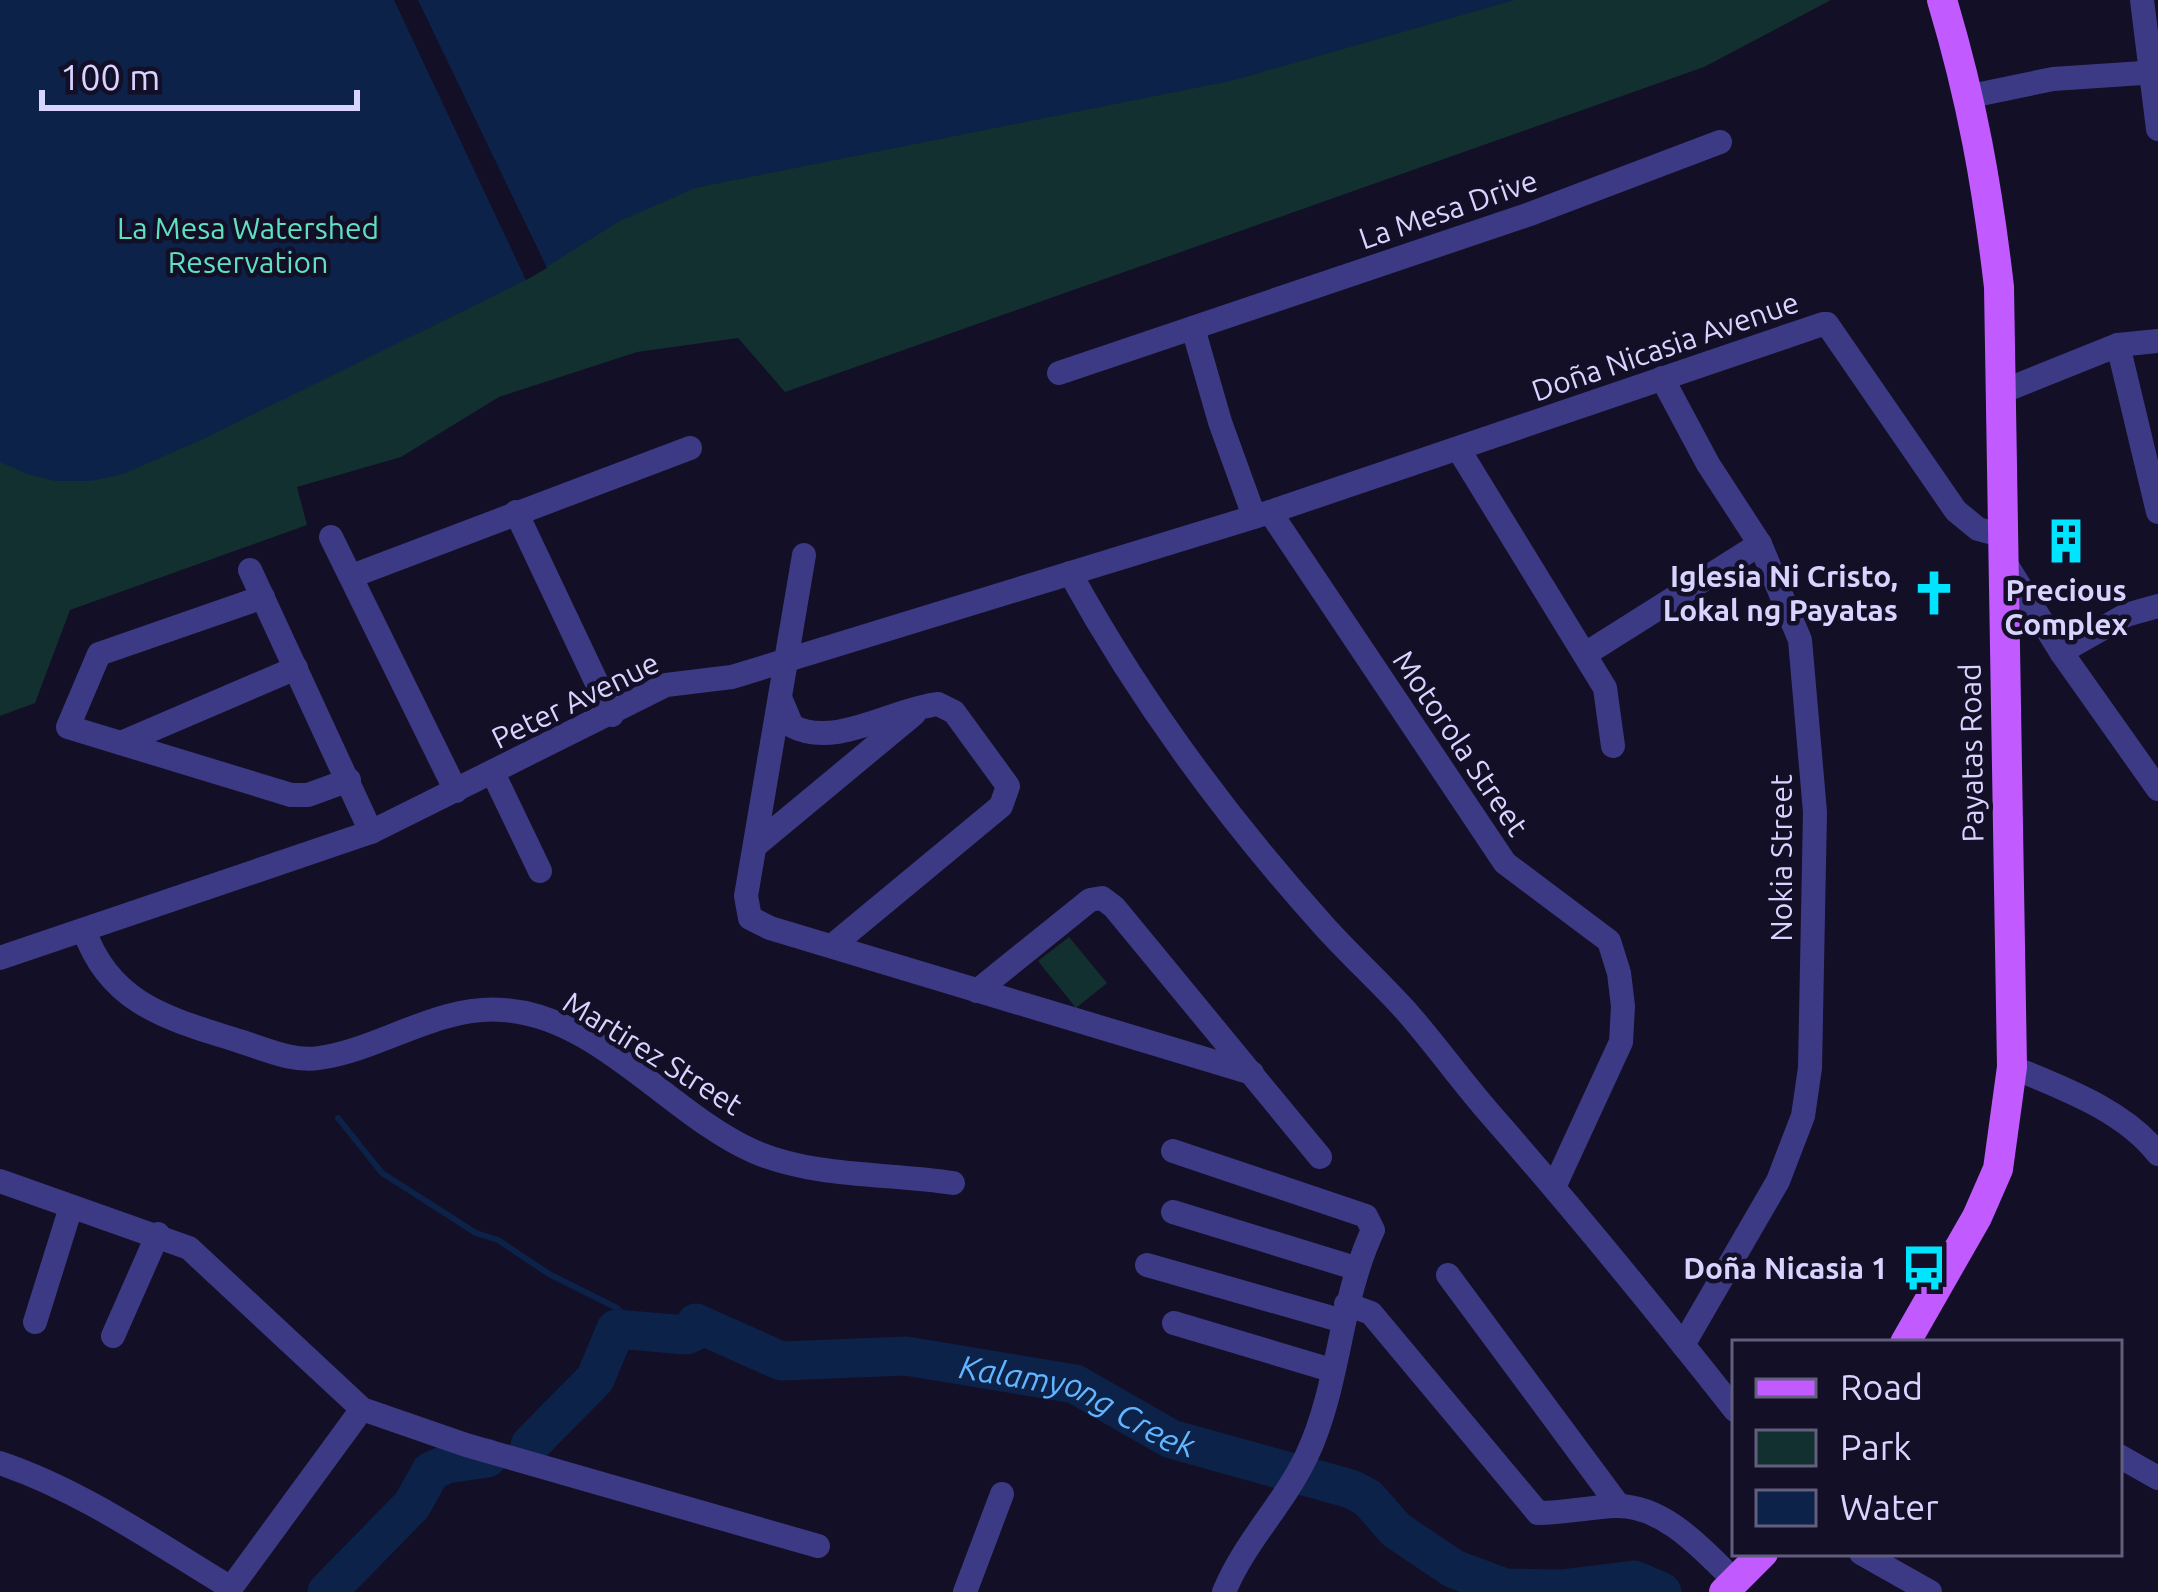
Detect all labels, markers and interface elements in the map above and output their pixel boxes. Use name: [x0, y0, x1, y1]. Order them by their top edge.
scale bar: [42, 36, 357, 110]
text: 100 m: [60, 56, 160, 97]
street label: La Mesa Drive: [1354, 163, 1542, 255]
park label: La Mesa Watershed Reservation: [117, 211, 379, 279]
street label: Doña Nicasia Avenue: [1527, 284, 1803, 408]
building icon: Precious Complex: [2041, 516, 2091, 566]
place label: Iglesia Ni Cristo, Lokal ng Payatas: [1663, 559, 1898, 627]
church icon: Iglesia Ni Cristo, Lokal ng Payatas: [1909, 568, 1959, 618]
place label: Precious Complex: [2004, 573, 2128, 641]
street label: Motorola Street: [1387, 644, 1536, 842]
street label: Peter Avenue: [486, 645, 664, 755]
street label: Payatas Road: [1952, 663, 1990, 843]
street label: Nokia Street: [1764, 774, 1798, 942]
street label: Martirez Street: [557, 984, 749, 1122]
bus stop icon: Doña Nicasia 1: [1899, 1243, 1949, 1293]
place label: Doña Nicasia 1: [1683, 1251, 1888, 1285]
legend: [1732, 1340, 2122, 1556]
water label: Kalamyong Creek: [957, 1347, 1200, 1463]
text: Road: [1840, 1366, 1923, 1407]
text: Park: [1840, 1426, 1912, 1467]
text: Water: [1840, 1486, 1939, 1527]

